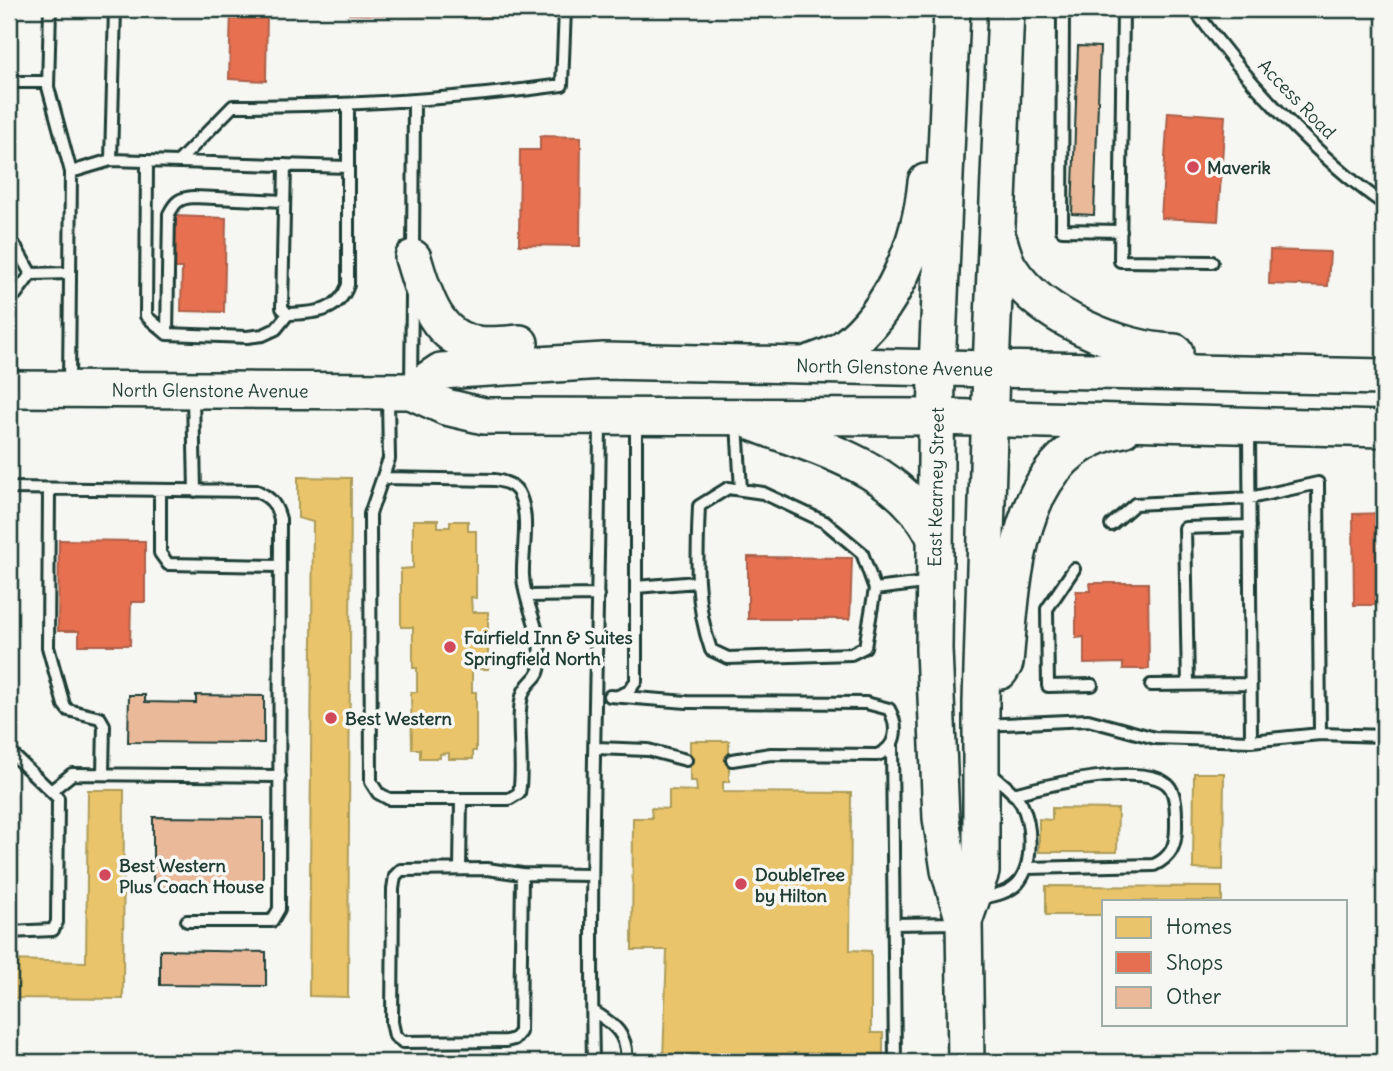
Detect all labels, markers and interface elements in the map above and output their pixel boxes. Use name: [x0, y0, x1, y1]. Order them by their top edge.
street label: Access Road: [1253, 54, 1341, 144]
place label: Maverik: [1207, 156, 1271, 179]
marker: Maverik: [1185, 159, 1201, 175]
street label: North Glenstone Avenue: [796, 353, 993, 380]
street label: North Glenstone Avenue: [111, 378, 309, 402]
street label: East Kearney Street: [923, 407, 949, 567]
place label: Fairfield Inn & Suites Springfield North: [464, 626, 633, 670]
marker: Fairfield Inn & Suites Springfield North: [442, 639, 458, 655]
place label: Best Western: [345, 707, 453, 730]
marker: Best Western: [323, 710, 339, 726]
place label: Best Western Plus Coach House: [119, 854, 264, 898]
place label: DoubleTree by Hilton: [755, 863, 845, 907]
marker: Best Western Plus Coach House: [97, 867, 113, 883]
marker: DoubleTree by Hilton: [733, 876, 749, 892]
legend: [1102, 900, 1348, 1026]
text: Homes: [1166, 913, 1232, 940]
text: Shops: [1166, 949, 1223, 976]
text: Other: [1166, 983, 1222, 1010]

